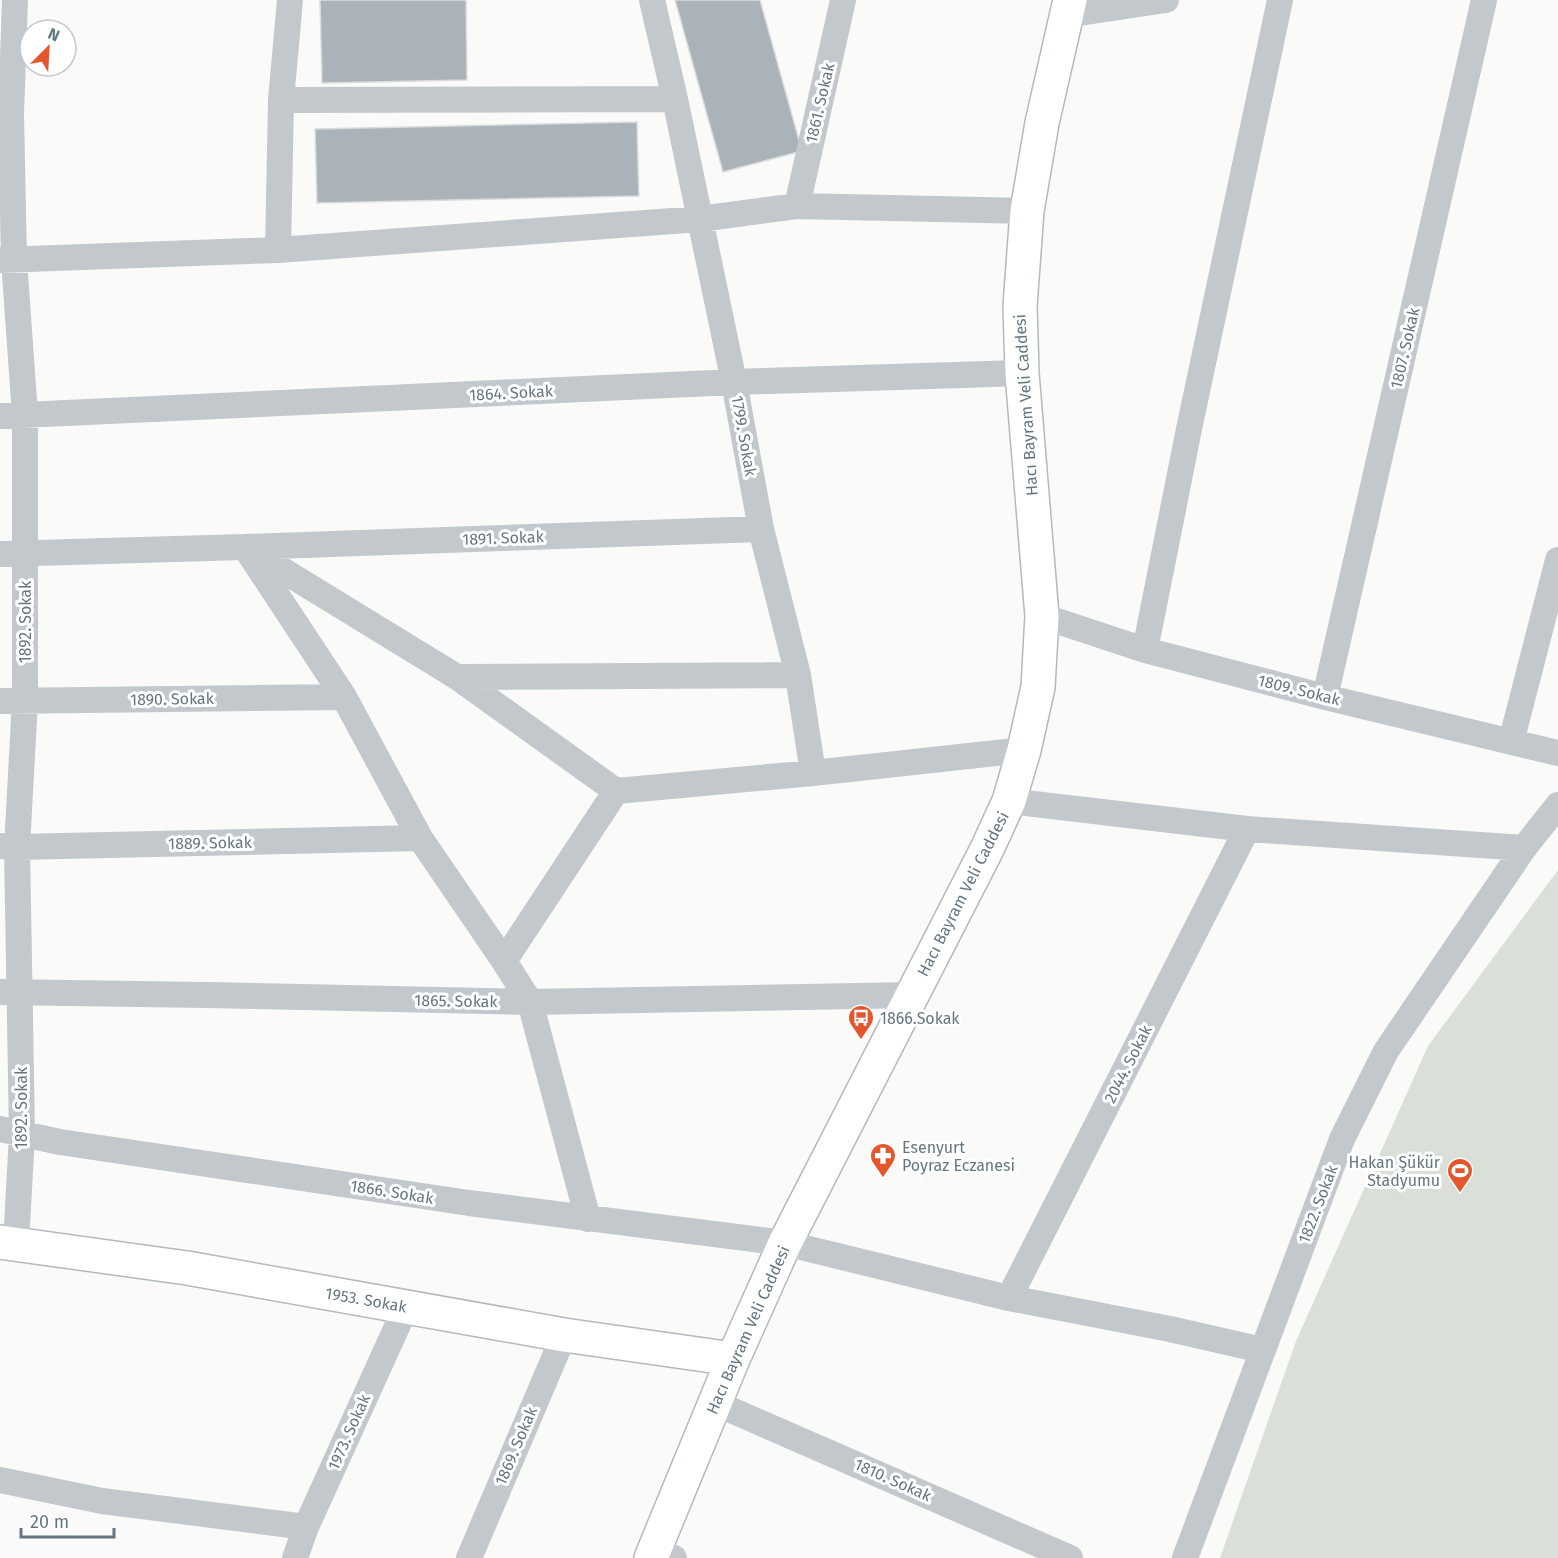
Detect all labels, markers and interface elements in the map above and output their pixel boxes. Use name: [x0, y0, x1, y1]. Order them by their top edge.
north arrow: [18, 18, 78, 78]
text: N: [45, 24, 63, 46]
street label: 1861. Sokak: [802, 60, 839, 145]
street label: 1807. Sokak: [1386, 305, 1424, 390]
street label: Hacı Bayram Veli Caddesi: [1010, 313, 1042, 497]
street label: 1864. Sokak: [469, 381, 554, 405]
street label: 1799. Sokak: [728, 394, 761, 479]
street label: 1891. Sokak: [462, 527, 545, 549]
street label: 1892. Sokak: [16, 580, 35, 663]
street label: 1809. Sokak: [1256, 671, 1343, 710]
street label: 1890. Sokak: [130, 689, 215, 709]
street label: Hacı Bayram Veli Caddesi: [913, 808, 1013, 980]
street label: 1889. Sokak: [168, 833, 253, 853]
street label: 1865. Sokak: [414, 991, 499, 1011]
bus stop icon: 1866.Sokak: [846, 1003, 876, 1041]
place label: 1866.Sokak: [880, 1009, 960, 1028]
street label: 2044. Sokak: [1100, 1021, 1156, 1106]
street label: 1892. Sokak: [12, 1066, 31, 1149]
place label: Esenyurt Poyraz Eczanesi: [902, 1138, 1015, 1175]
pharmacy icon: Esenyurt Poyraz Eczanesi: [868, 1141, 898, 1179]
place label: Hakan Şükür Stadyumu: [1349, 1153, 1441, 1190]
sports icon: Hakan Şükür Stadyumu: [1445, 1156, 1475, 1194]
street label: 1822. Sokak: [1294, 1161, 1342, 1246]
street label: 1866. Sokak: [349, 1176, 436, 1208]
street label: Hacı Bayram Veli Caddesi: [702, 1243, 794, 1417]
street label: 1953. Sokak: [324, 1284, 409, 1317]
street label: 1973. Sokak: [324, 1390, 374, 1473]
street label: 1869. Sokak: [491, 1403, 541, 1488]
street label: 1810. Sokak: [852, 1455, 935, 1506]
scale bar: [21, 1501, 114, 1539]
text: 20 m: [30, 1511, 69, 1533]

